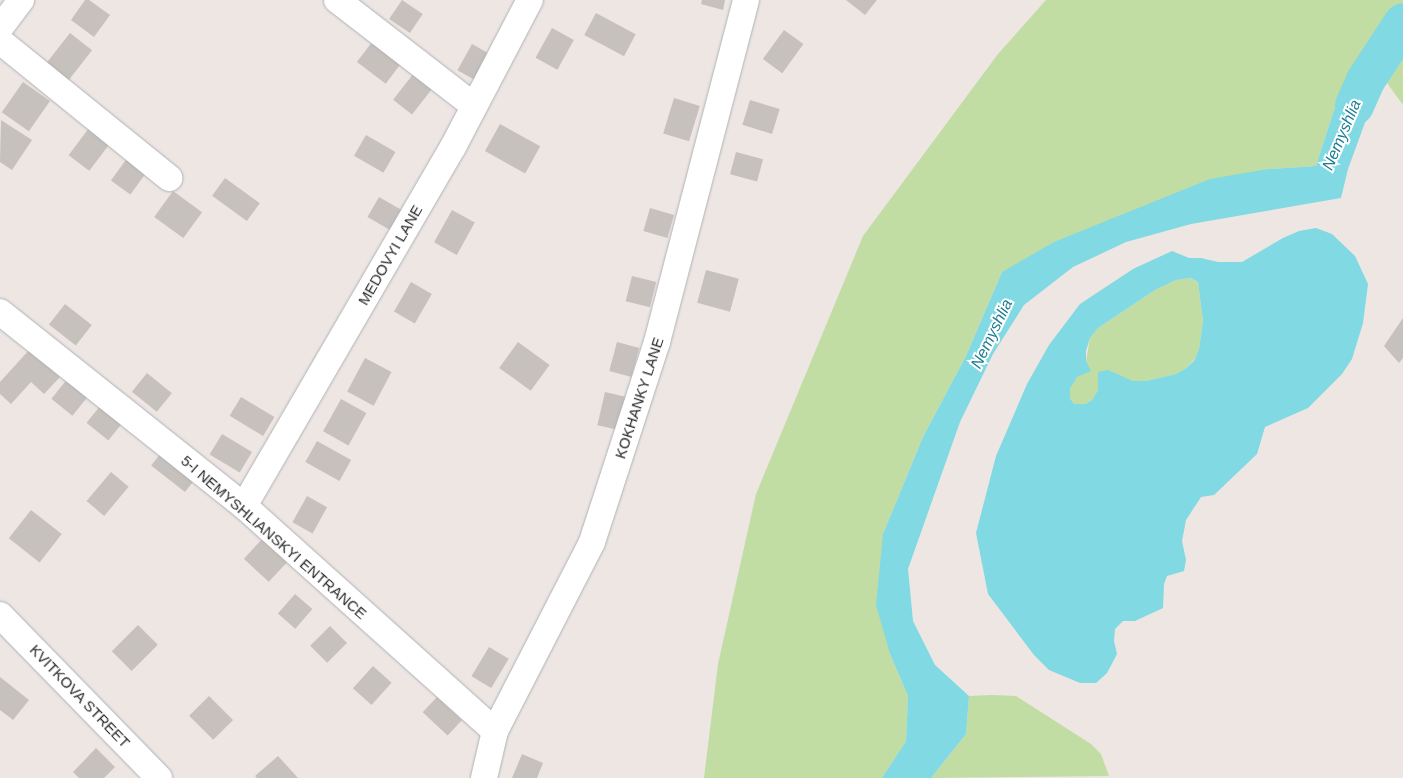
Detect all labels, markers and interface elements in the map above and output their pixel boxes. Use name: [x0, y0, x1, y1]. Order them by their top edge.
water label: Nemyshlia: [1319, 97, 1365, 173]
street label: MEDOVYI LANE: [354, 202, 426, 308]
water label: Nemyshlia: [967, 296, 1017, 372]
street label: KOKHANKY LANE: [611, 335, 667, 461]
street label: 5-I NEMYSHLIANSKYI ENTRANCE: [178, 451, 370, 623]
street label: KVITKOVA STREET: [26, 640, 134, 752]

